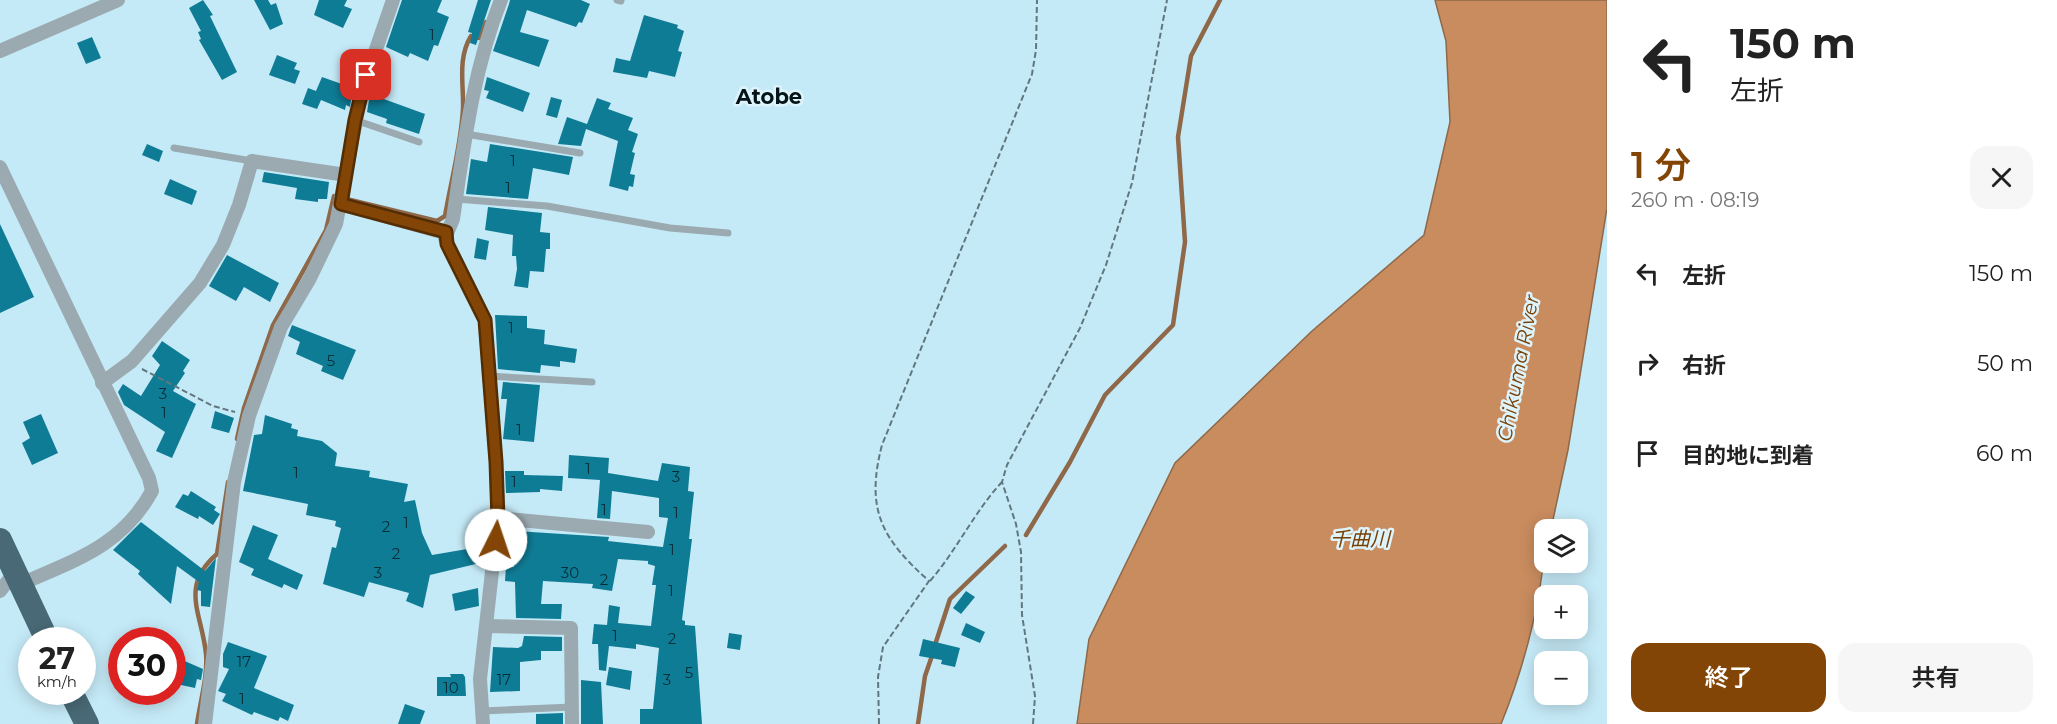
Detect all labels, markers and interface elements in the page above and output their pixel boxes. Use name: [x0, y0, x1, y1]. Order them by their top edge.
text: 150 m: [1730, 17, 1856, 69]
icon: left: [1631, 24, 1709, 102]
house number: 1: [429, 25, 435, 44]
pin: [340, 49, 391, 100]
icon: arrive: [349, 58, 382, 91]
text: 左折: [1730, 74, 1784, 107]
district label: Atobe: [735, 84, 802, 109]
text: 1 分: [1631, 143, 1691, 187]
button: close: [1970, 146, 2033, 209]
house number: 1: [510, 151, 516, 170]
house number: 1: [505, 178, 511, 197]
text: 260 m · 08:19: [1631, 188, 1759, 212]
icon: left: [1631, 257, 1664, 290]
text: 150 m: [1969, 260, 2033, 287]
text: 左折: [1682, 262, 1726, 289]
water label: Chikuma River: [1492, 292, 1544, 443]
house number: 1: [508, 318, 514, 337]
icon: right: [1631, 347, 1664, 380]
text: 50 m: [1977, 350, 2033, 377]
house number: 5: [327, 351, 335, 370]
text: 右折: [1682, 352, 1726, 379]
house number: 3: [159, 384, 167, 403]
house number: 1: [161, 403, 167, 422]
house number: 1: [516, 420, 522, 439]
icon: arrive: [1631, 437, 1664, 470]
text: 60 m: [1976, 440, 2033, 467]
text: 目的地に到着: [1682, 442, 1814, 469]
house number: 1: [585, 459, 591, 478]
house number: 1: [293, 463, 299, 482]
house number: 3: [672, 467, 680, 486]
house number: 1: [511, 472, 517, 491]
house number: 1: [601, 500, 607, 519]
house number: 1: [673, 503, 679, 522]
position arrow: [464, 508, 528, 572]
house number: 1: [403, 513, 409, 532]
house number: 2: [382, 517, 390, 536]
map controls: [1534, 519, 1588, 705]
button: layers: [1534, 519, 1588, 573]
water label: 千曲川: [1330, 527, 1392, 551]
house number: 1: [669, 540, 675, 559]
house number: 2: [392, 544, 400, 563]
house number: 3: [374, 563, 382, 582]
house number: 30: [561, 563, 579, 582]
house number: 2: [600, 570, 608, 589]
house number: 1: [668, 581, 674, 600]
button: +: [1534, 585, 1588, 639]
house number: 1: [612, 626, 618, 645]
speed limit sign: 30: [108, 627, 186, 705]
house number: 2: [668, 629, 676, 648]
text: 27: [39, 640, 75, 677]
button: 終了: [1631, 643, 1826, 712]
button: 共有: [1838, 643, 2033, 712]
button: −: [1534, 651, 1588, 705]
house number: 17: [237, 652, 251, 671]
house number: 5: [685, 663, 693, 682]
house number: 17: [497, 670, 511, 689]
house number: 3: [663, 670, 671, 689]
text: km/h: [37, 672, 77, 691]
house number: 10: [443, 678, 459, 697]
house number: 1: [239, 689, 245, 708]

